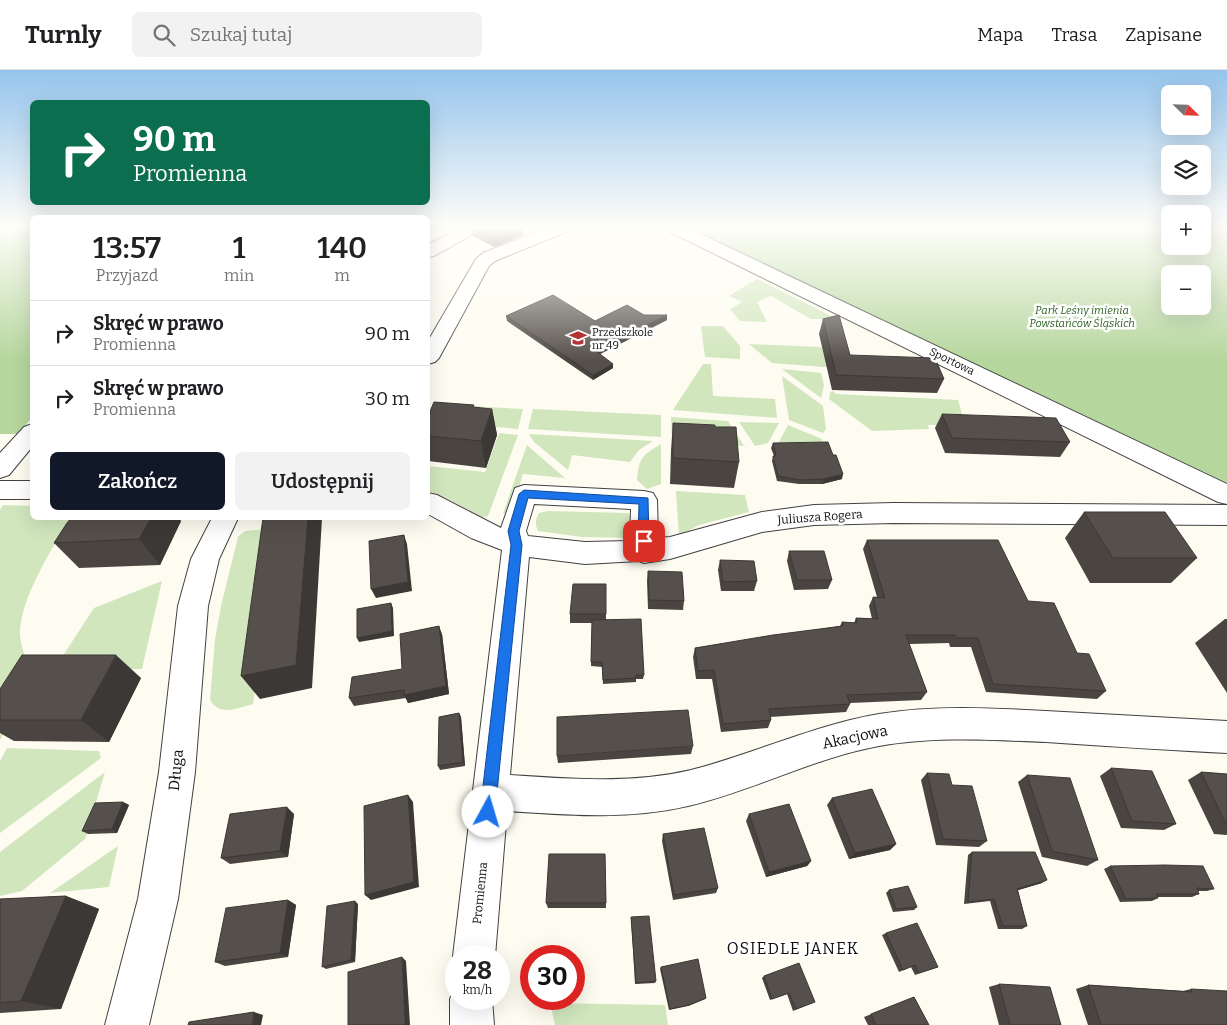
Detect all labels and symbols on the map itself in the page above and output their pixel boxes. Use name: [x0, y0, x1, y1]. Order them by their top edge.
north arrow: [1161, 85, 1211, 135]
park label: Park Leśny imienia Powstańców Śląskich: [1029, 304, 1135, 330]
place label: Przedszkole nr 49: [592, 326, 653, 352]
school or university icon: Przedszkole nr 49: [568, 328, 588, 348]
street label: Sportowa: [927, 345, 976, 378]
street label: Juliusza Rogera: [776, 507, 863, 527]
pin: [623, 520, 665, 562]
street label: Akacjowa: [821, 721, 889, 753]
street label: Długa: [165, 748, 187, 792]
position arrow: [461, 785, 513, 837]
street label: Promienna: [470, 861, 490, 925]
district label: OSIEDLE JANEK: [727, 939, 859, 958]
speed limit sign: 30: [520, 945, 585, 1010]

